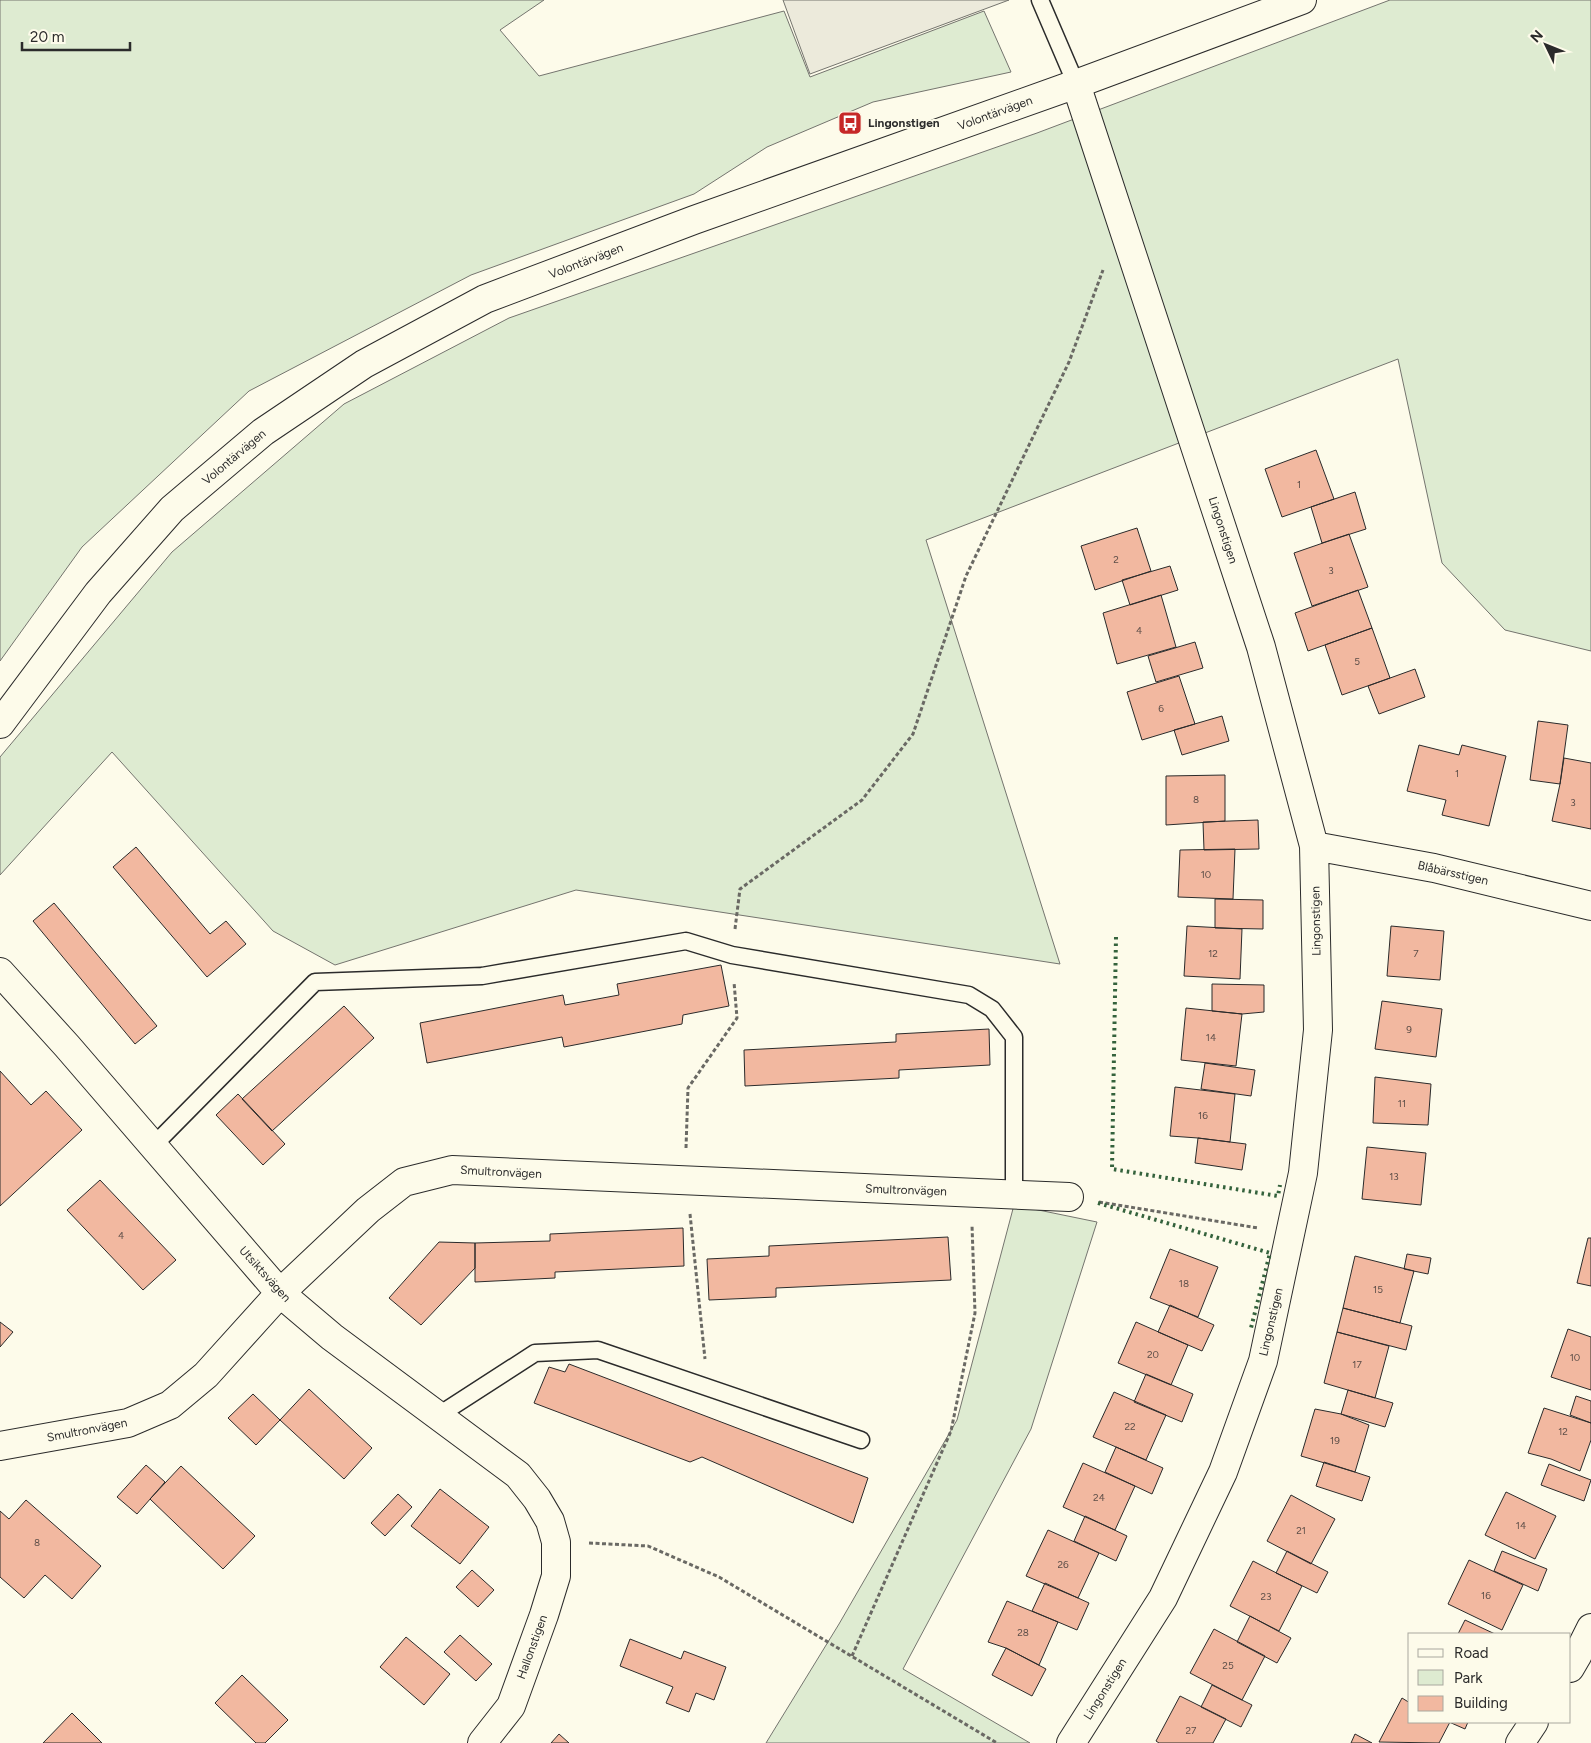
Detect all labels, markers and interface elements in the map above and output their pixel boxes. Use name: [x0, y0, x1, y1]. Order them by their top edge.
scale bar: [22, 20, 130, 52]
north arrow: [1521, 20, 1571, 70]
text: N: [1527, 27, 1547, 46]
text: 20 m: [30, 28, 64, 46]
street label: Volontärvägen: [956, 93, 1035, 133]
bus stop icon: Lingonstigen: [837, 110, 863, 136]
place label: Lingonstigen: [868, 116, 940, 130]
street label: Volontärvägen: [547, 240, 625, 282]
street label: Volontärvägen: [199, 426, 269, 488]
house number: 1: [1297, 478, 1301, 491]
street label: Lingonstigen: [1206, 495, 1241, 566]
house number: 2: [1113, 553, 1119, 566]
house number: 3: [1328, 564, 1334, 577]
house number: 4: [1136, 624, 1142, 637]
house number: 5: [1354, 655, 1360, 668]
house number: 6: [1158, 702, 1164, 715]
house number: 1: [1455, 767, 1459, 780]
house number: 8: [1193, 793, 1199, 806]
house number: 3: [1570, 796, 1576, 809]
street label: Blåbärsstigen: [1416, 858, 1490, 888]
house number: 10: [1201, 868, 1211, 881]
street label: Lingonstigen: [1308, 886, 1324, 956]
house number: 12: [1208, 947, 1218, 960]
house number: 7: [1413, 947, 1419, 960]
house number: 9: [1406, 1023, 1412, 1036]
house number: 14: [1206, 1031, 1216, 1044]
house number: 11: [1398, 1097, 1406, 1110]
house number: 16: [1198, 1109, 1208, 1122]
street label: Smultronvägen: [460, 1163, 542, 1181]
house number: 13: [1389, 1170, 1399, 1183]
street label: Smultronvägen: [865, 1182, 947, 1198]
house number: 4: [118, 1229, 124, 1242]
street label: Utsiktsvägen: [236, 1243, 294, 1305]
house number: 18: [1179, 1277, 1189, 1290]
house number: 15: [1373, 1283, 1383, 1296]
street label: Lingonstigen: [1256, 1286, 1286, 1357]
house number: 20: [1147, 1348, 1159, 1361]
house number: 10: [1570, 1351, 1580, 1364]
house number: 17: [1352, 1358, 1362, 1371]
street label: Smultronvägen: [46, 1415, 129, 1445]
house number: 22: [1124, 1420, 1136, 1433]
house number: 12: [1558, 1425, 1568, 1438]
house number: 19: [1330, 1434, 1340, 1447]
house number: 24: [1093, 1491, 1105, 1504]
house number: 14: [1516, 1519, 1526, 1532]
house number: 21: [1296, 1524, 1306, 1537]
house number: 8: [34, 1536, 40, 1549]
house number: 26: [1057, 1558, 1069, 1571]
house number: 16: [1481, 1589, 1491, 1602]
house number: 23: [1260, 1590, 1272, 1603]
street label: Hallonstigen: [514, 1613, 550, 1681]
house number: 28: [1017, 1626, 1029, 1639]
legend: [1408, 1633, 1571, 1723]
text: Road: [1454, 1644, 1489, 1662]
street label: Lingonstigen: [1081, 1656, 1130, 1722]
house number: 25: [1222, 1659, 1234, 1672]
text: Park: [1454, 1669, 1483, 1687]
text: Building: [1454, 1694, 1508, 1712]
house number: 27: [1186, 1724, 1197, 1737]

